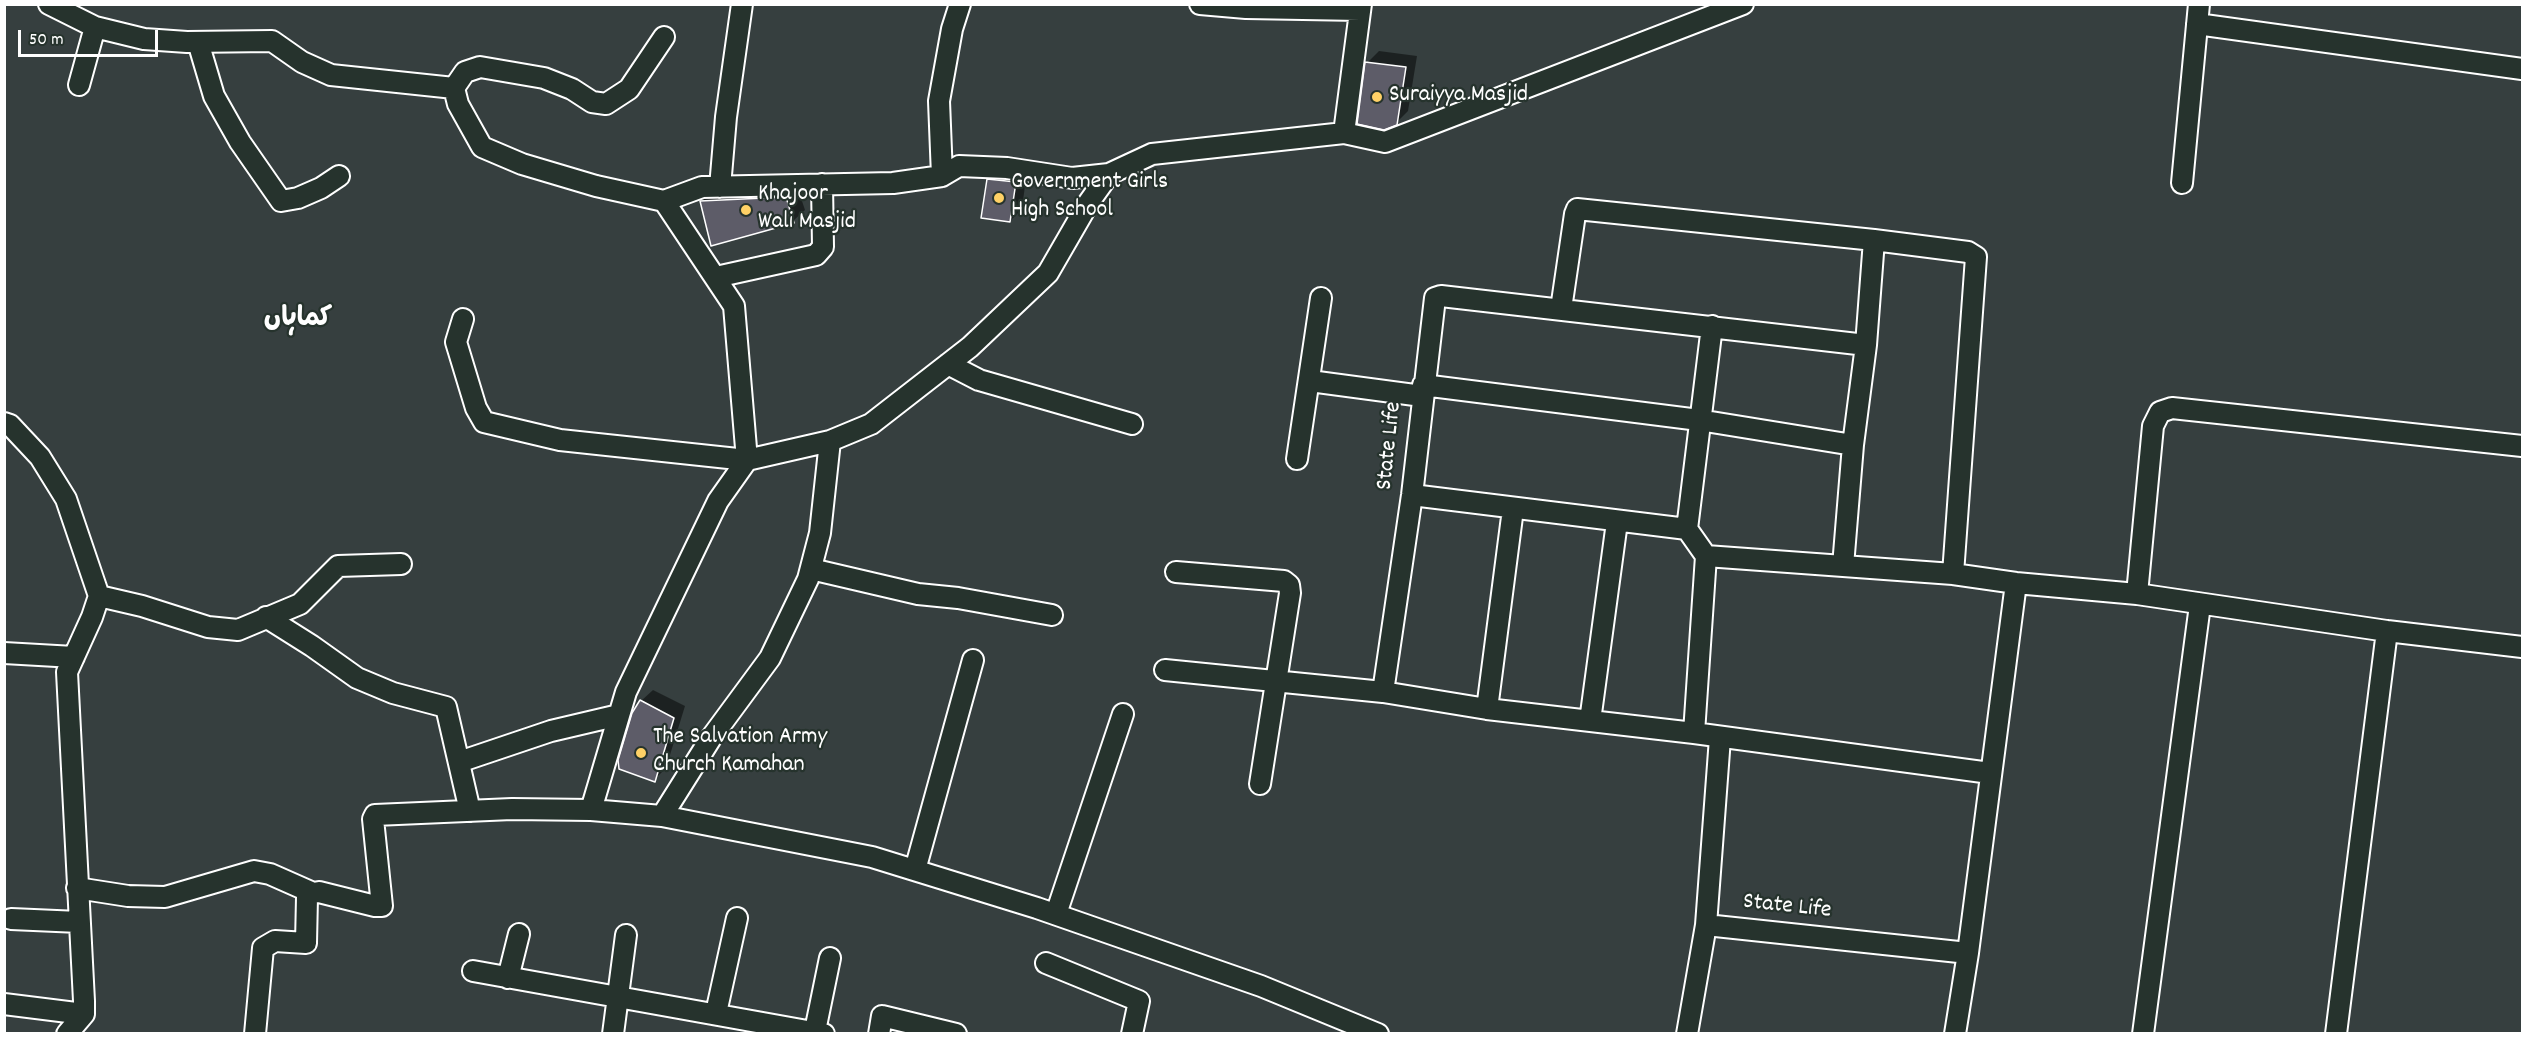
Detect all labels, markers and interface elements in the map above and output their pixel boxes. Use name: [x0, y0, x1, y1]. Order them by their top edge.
scale bar: [21, 18, 160, 56]
text: 50 m: [29, 28, 64, 53]
place label: Suraiyya Masjid: [1389, 83, 1528, 111]
marker: Suraiyya Masjid: [1370, 90, 1384, 104]
place label: Government Girls High School: [1011, 170, 1168, 226]
place label: Khajoor Wali Masjid: [758, 182, 856, 238]
marker: Government Girls High School: [992, 191, 1006, 205]
marker: Khajoor Wali Masjid: [739, 203, 753, 217]
district label: کماہاں: [264, 305, 332, 337]
street label: State Life: [1372, 400, 1410, 492]
place label: The Salvation Army Church Kamahan: [653, 725, 827, 781]
marker: The Salvation Army Church Kamahan: [634, 746, 648, 760]
street label: State Life: [1741, 889, 1833, 927]

